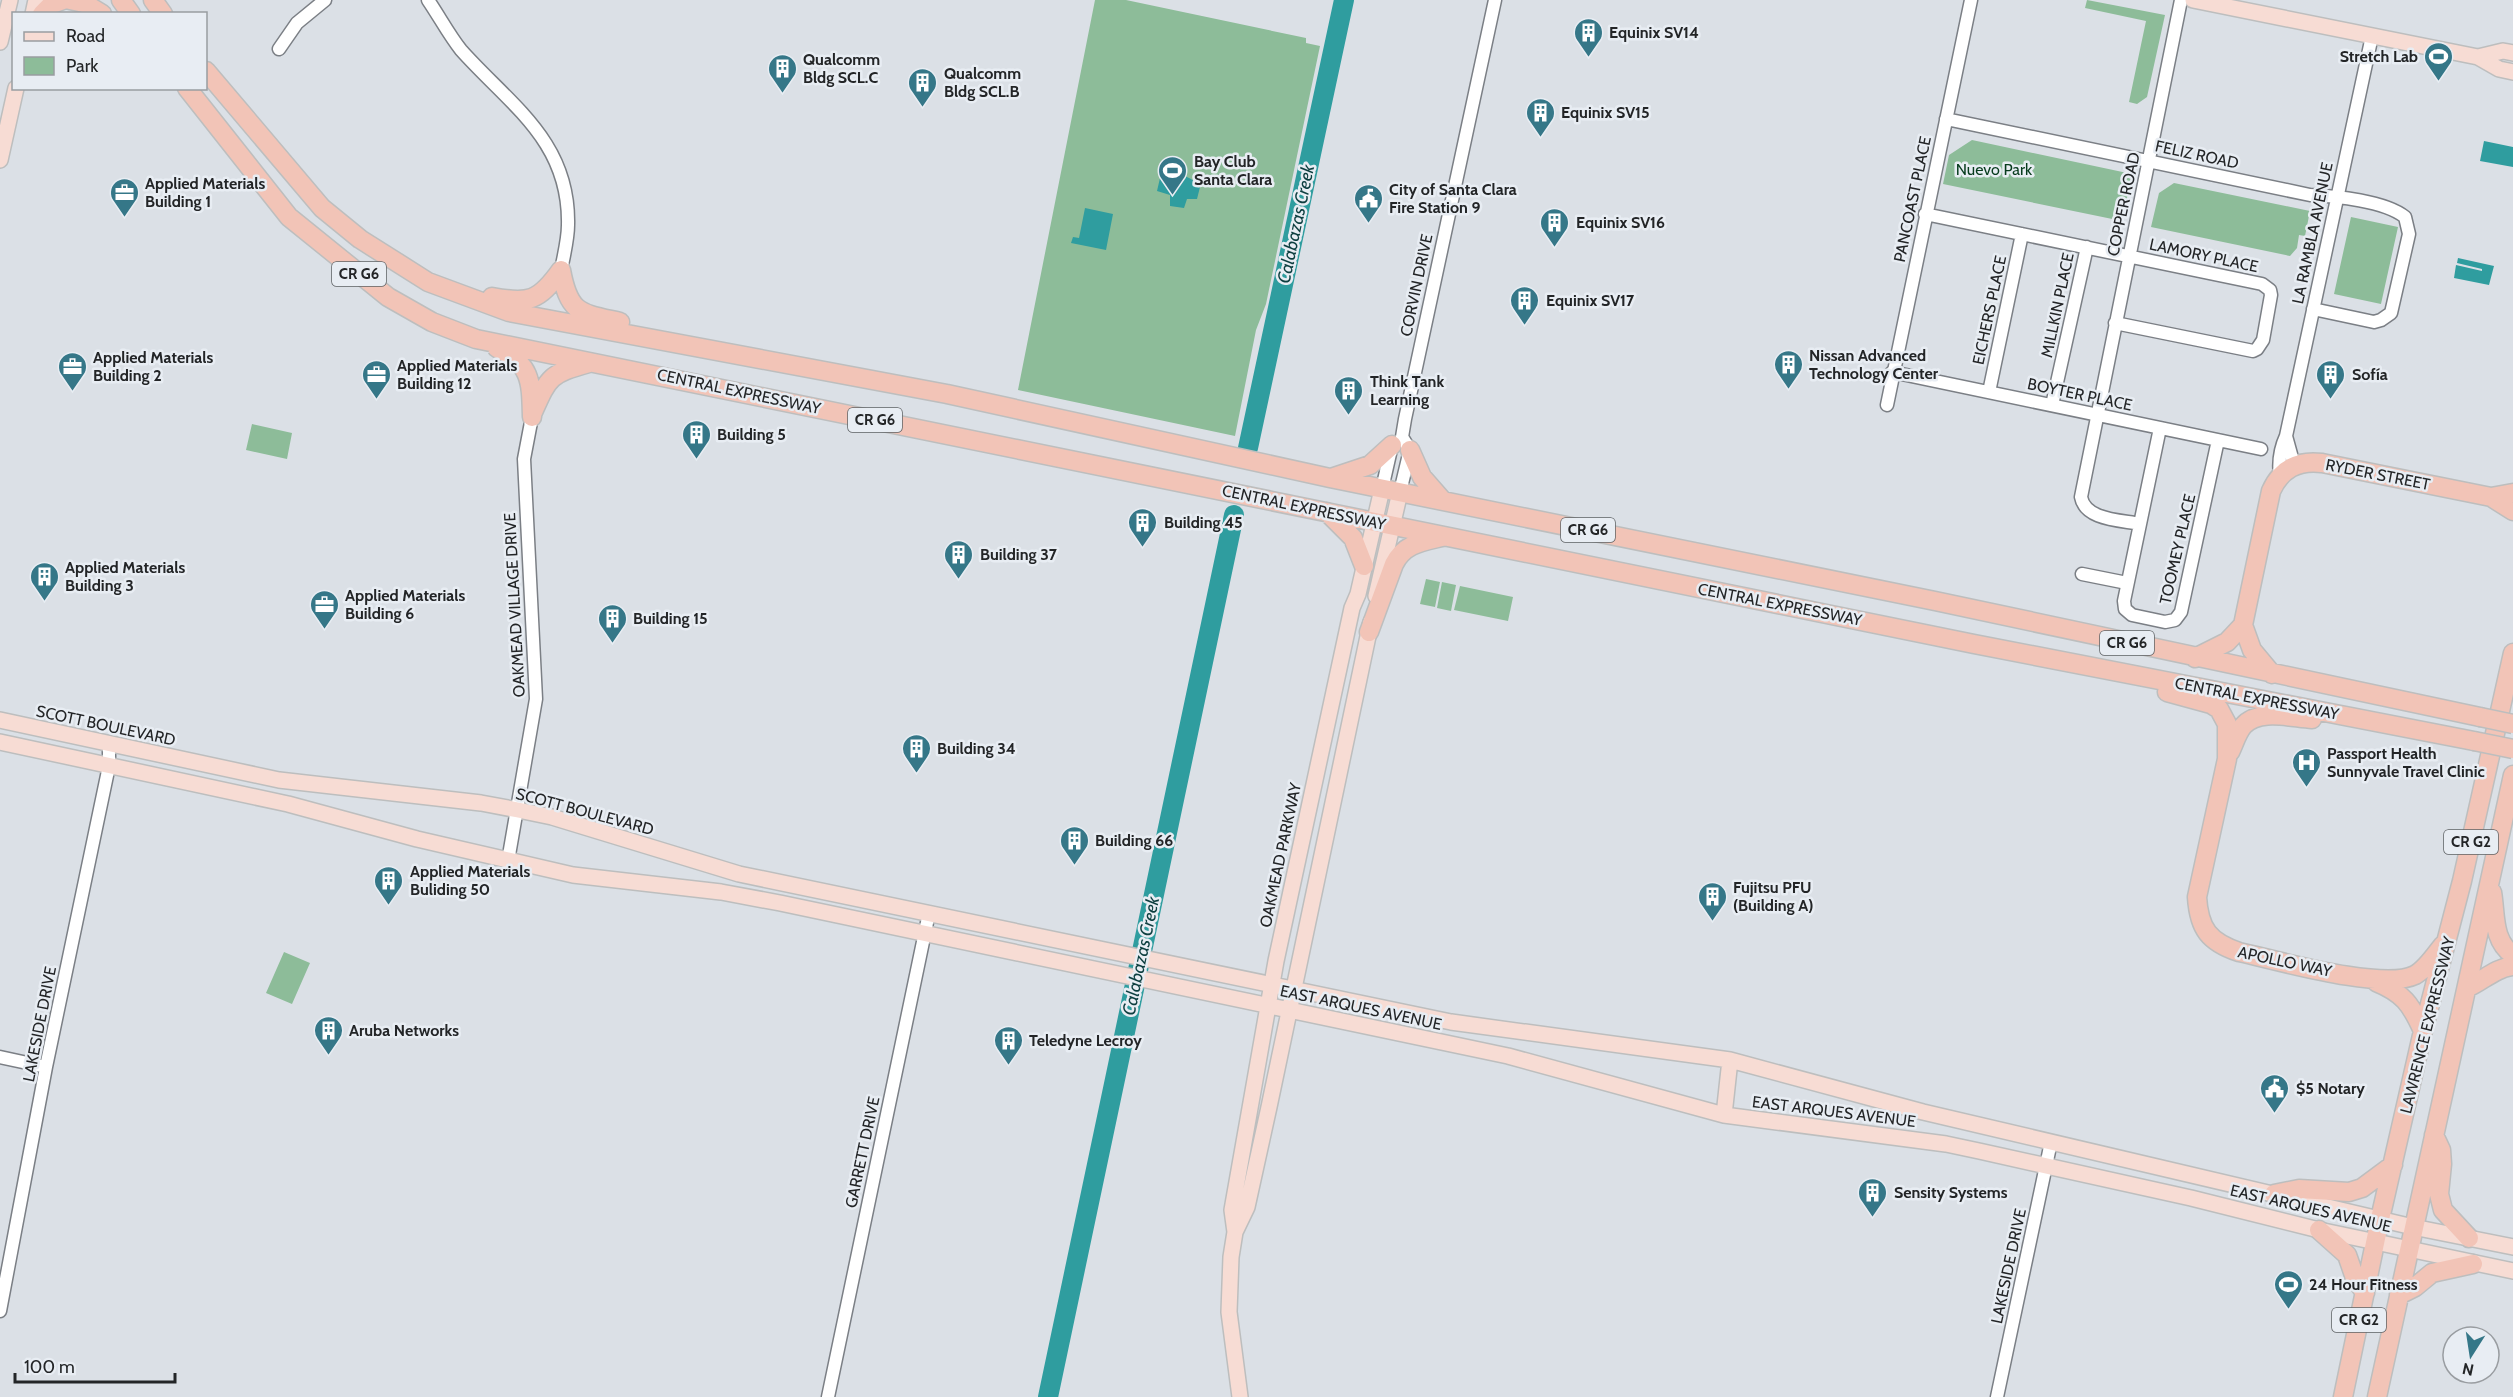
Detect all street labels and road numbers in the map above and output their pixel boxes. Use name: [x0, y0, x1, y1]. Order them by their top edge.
street label: PANCOAST PLACE: [1890, 134, 1935, 264]
street label: FELIZ ROAD: [2153, 136, 2240, 173]
street label: COPPER ROAD: [2103, 150, 2144, 258]
street label: LA RAMBLA AVENUE: [2288, 160, 2337, 306]
street label: CORVIN DRIVE: [1396, 232, 1437, 338]
street label: LAMORY PLACE: [2148, 235, 2260, 276]
street label: MILLKIN PLACE: [2037, 251, 2078, 359]
street label: EICHERS PLACE: [1969, 254, 2010, 366]
road number: CR G6: [332, 262, 386, 286]
street label: CENTRAL EXPRESSWAY: [655, 365, 823, 418]
street label: BOYTER PLACE: [2026, 374, 2134, 415]
road number: CR G6: [848, 408, 902, 432]
street label: RYDER STREET: [2324, 455, 2432, 494]
street label: CENTRAL EXPRESSWAY: [1220, 481, 1388, 534]
street label: TOOMEY PLACE: [2156, 492, 2199, 606]
street label: OAKMEAD VILLAGE DRIVE: [500, 512, 529, 698]
road number: CR G6: [1561, 518, 1615, 542]
street label: CENTRAL EXPRESSWAY: [1696, 579, 1864, 630]
road number: CR G6: [2100, 631, 2154, 655]
street label: CENTRAL EXPRESSWAY: [2173, 673, 2341, 724]
street label: SCOTT BOULEVARD: [34, 701, 177, 750]
street label: OAKMEAD PARKWAY: [1256, 780, 1305, 929]
street label: SCOTT BOULEVARD: [514, 784, 656, 839]
road number: CR G2: [2444, 830, 2498, 854]
street label: LAWRENCE EXPRESSWAY: [2396, 934, 2459, 1116]
street label: APOLLO WAY: [2236, 942, 2334, 981]
street label: LAKESIDE DRIVE: [19, 965, 60, 1083]
street label: EAST ARQUES AVENUE: [1278, 981, 1444, 1034]
street label: EAST ARQUES AVENUE: [1751, 1092, 1917, 1131]
street label: GARRETT DRIVE: [841, 1095, 884, 1210]
street label: EAST ARQUES AVENUE: [2228, 1181, 2393, 1236]
street label: LAKESIDE DRIVE: [1987, 1207, 2030, 1325]
road number: CR G2: [2332, 1308, 2386, 1332]

